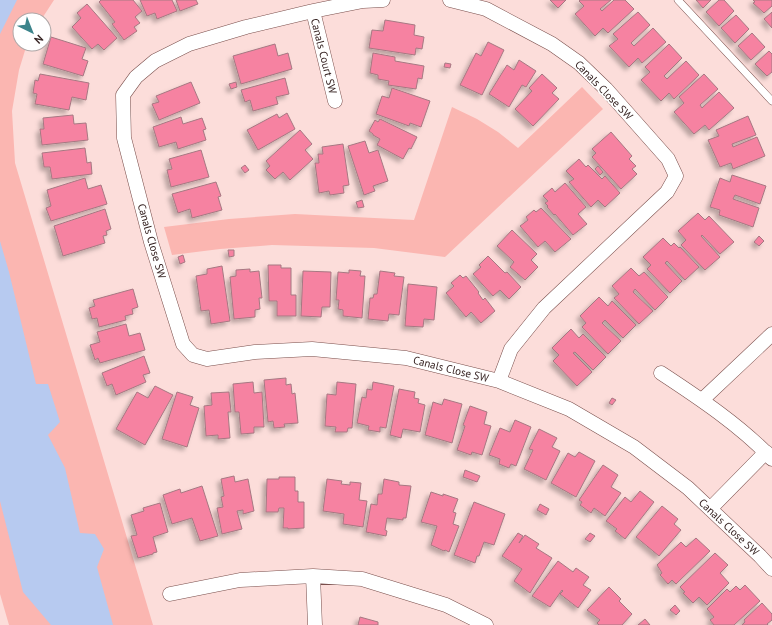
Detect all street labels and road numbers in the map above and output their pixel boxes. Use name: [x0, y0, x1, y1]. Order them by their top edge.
street label: Canals Court SW: [308, 17, 340, 96]
street label: Canals Close SW: [572, 57, 637, 123]
street label: Canals Close SW: [135, 202, 170, 281]
street label: Canals Close SW: [412, 353, 491, 385]
street label: Canals Close SW: [696, 496, 763, 559]

